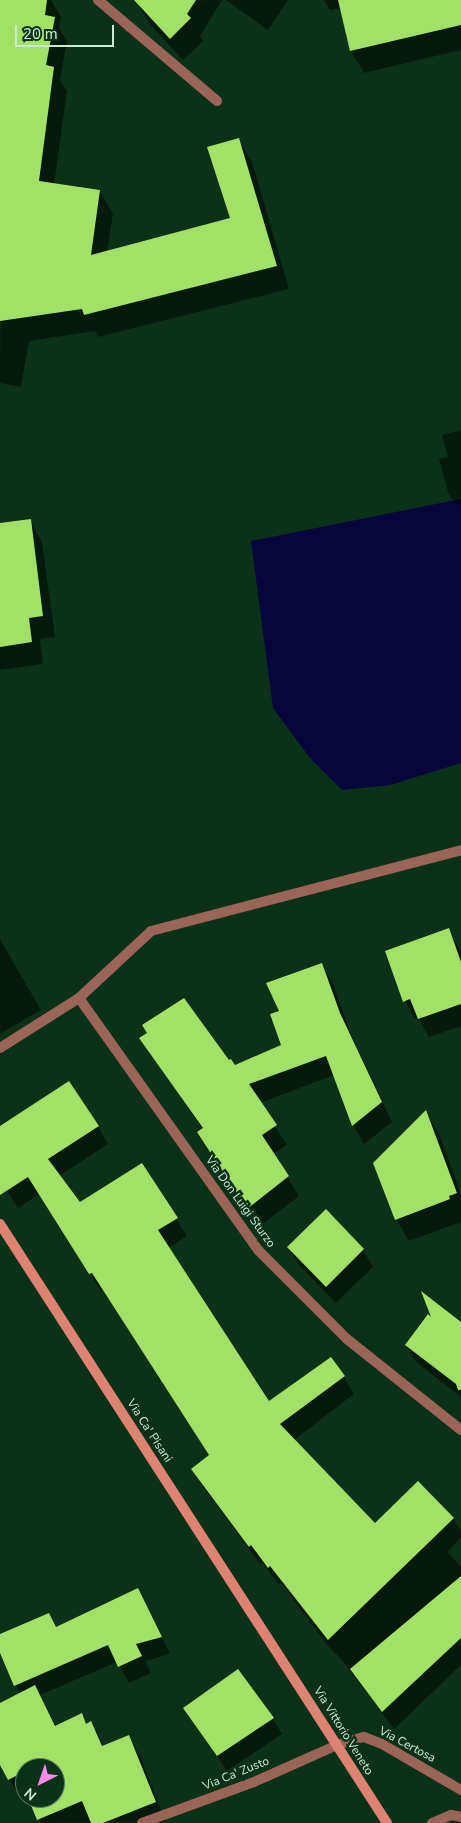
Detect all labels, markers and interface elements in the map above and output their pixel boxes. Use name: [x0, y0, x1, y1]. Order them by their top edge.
scale bar: [18, 15, 116, 47]
text: 20 m: [23, 24, 58, 44]
street label: Via Don Luigi Sturzo: [202, 1153, 278, 1251]
street label: Via Ca' Pisani: [123, 1397, 175, 1465]
street label: Via Vittorio Veneto: [310, 1684, 376, 1778]
street label: Via Certosa: [376, 1724, 438, 1766]
street label: Via Ca' Zusto: [201, 1754, 271, 1794]
north arrow: [15, 1758, 65, 1808]
text: N: [20, 1783, 41, 1805]

